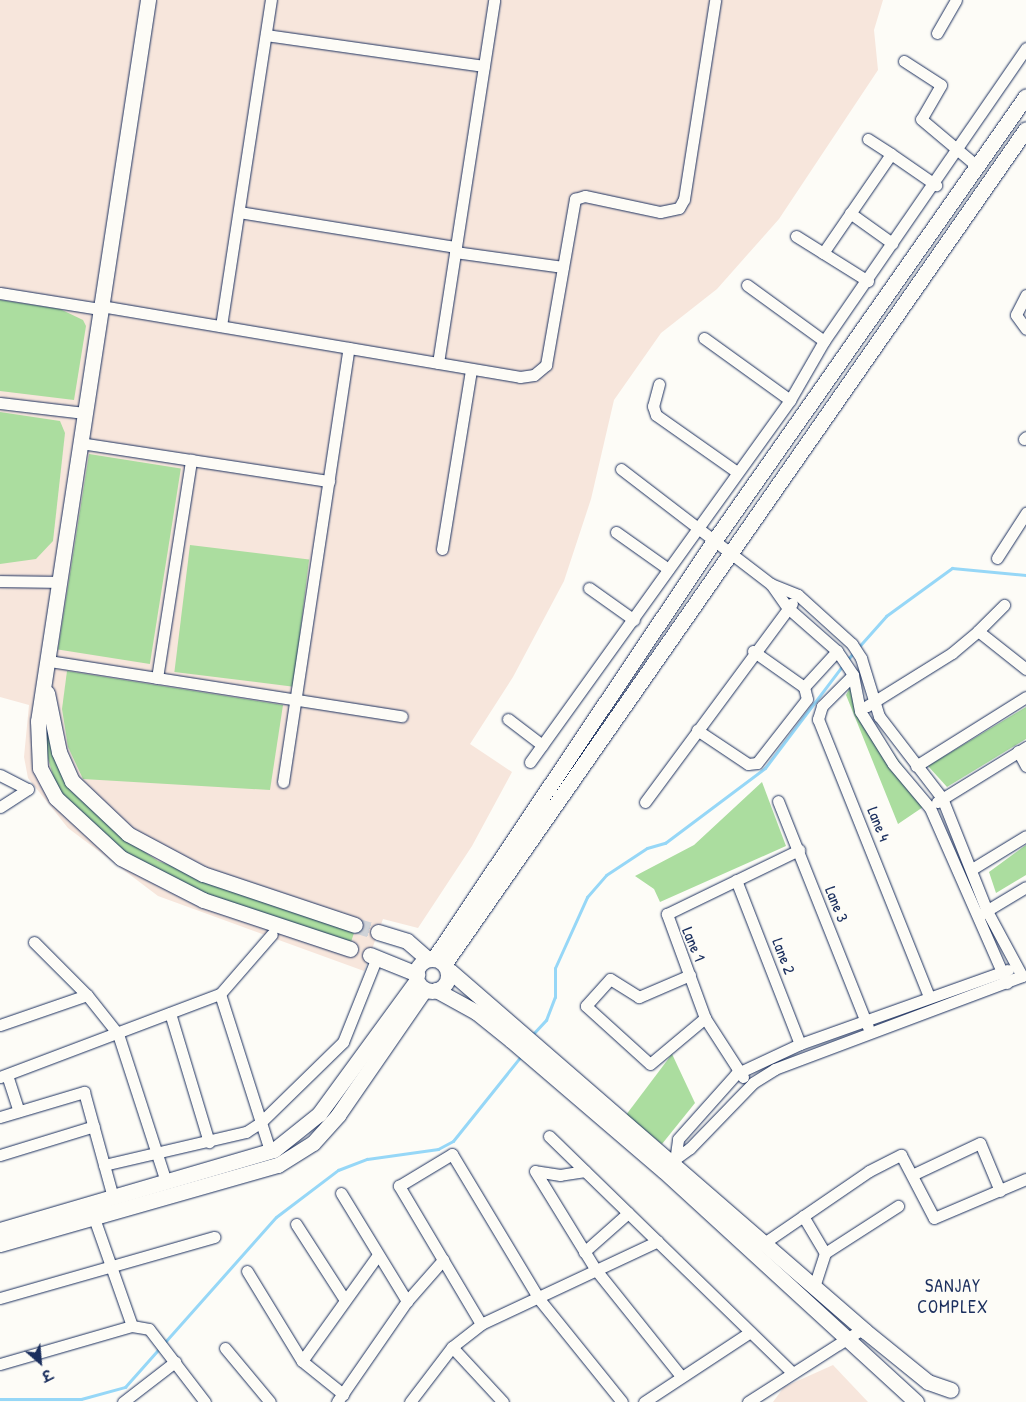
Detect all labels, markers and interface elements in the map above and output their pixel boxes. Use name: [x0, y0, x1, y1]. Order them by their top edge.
street label: Lane 4: [863, 804, 895, 844]
street label: Lane 3: [821, 883, 853, 925]
street label: Lane 1: [678, 924, 710, 964]
street label: Lane 2: [768, 935, 800, 977]
district label: SANJAY COMPLEX: [916, 1276, 990, 1318]
north arrow: [15, 1337, 65, 1387]
text: उ: [39, 1365, 56, 1386]

